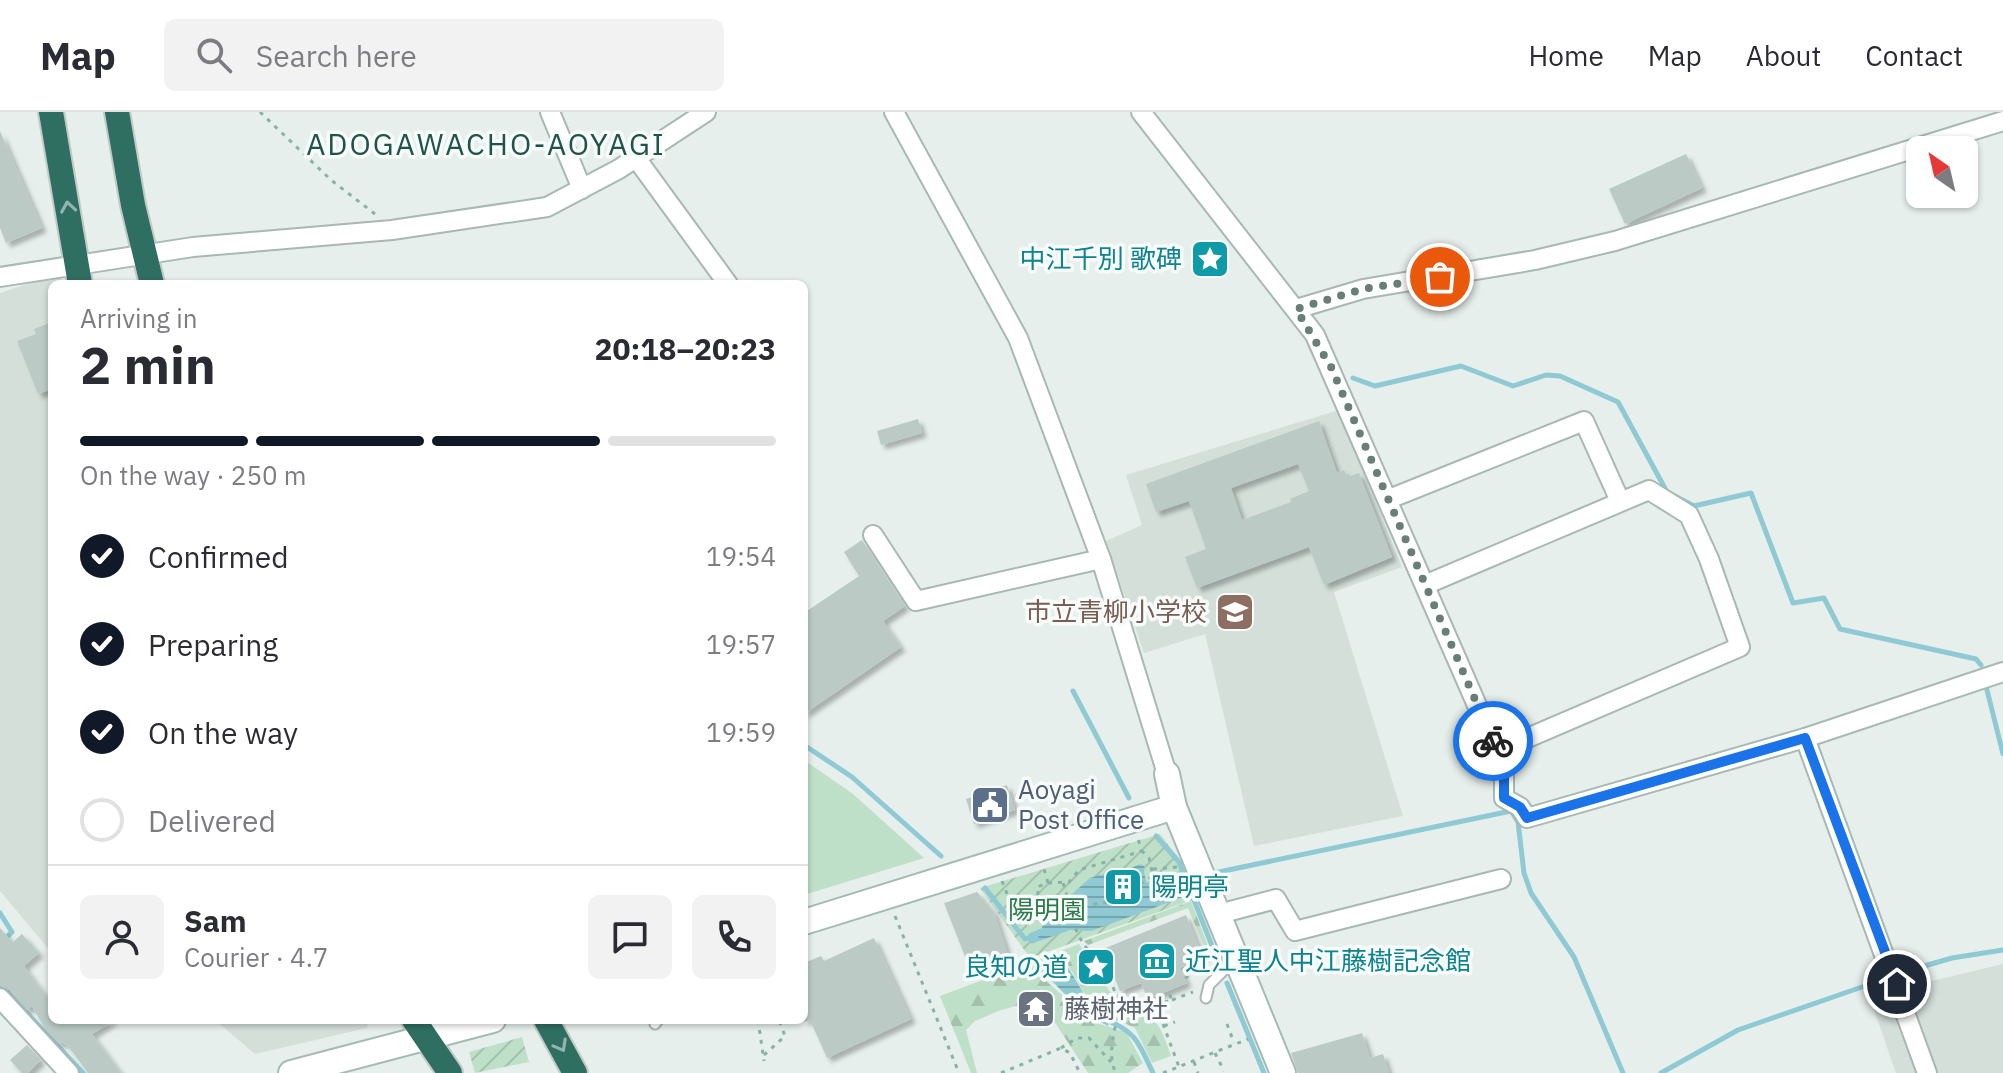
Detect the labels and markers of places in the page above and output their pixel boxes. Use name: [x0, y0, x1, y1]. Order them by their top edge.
place icon: 中江千別 歌碑: [1189, 238, 1231, 280]
place label: 中江千別 歌碑: [1020, 241, 1182, 275]
pin: [1406, 243, 1474, 311]
school or university icon: 市立青柳小学校: [1214, 591, 1256, 633]
place label: 市立青柳小学校: [1025, 594, 1207, 628]
place label: Aoyagi Post Office: [1018, 772, 1144, 836]
public building icon: Aoyagi Post Office: [969, 784, 1011, 826]
building icon: 陽明亭: [1102, 866, 1144, 908]
place label: 陽明亭: [1151, 869, 1229, 903]
museum icon: 近江聖人中江藤樹記念館: [1136, 940, 1178, 982]
place label: 近江聖人中江藤樹記念館: [1185, 943, 1471, 977]
place icon: 良知の道: [1075, 946, 1117, 988]
place label: 良知の道: [964, 949, 1068, 983]
pin: [1863, 950, 1931, 1018]
temple icon: 藤樹神社: [1015, 988, 1057, 1030]
place label: 藤樹神社: [1064, 991, 1168, 1025]

